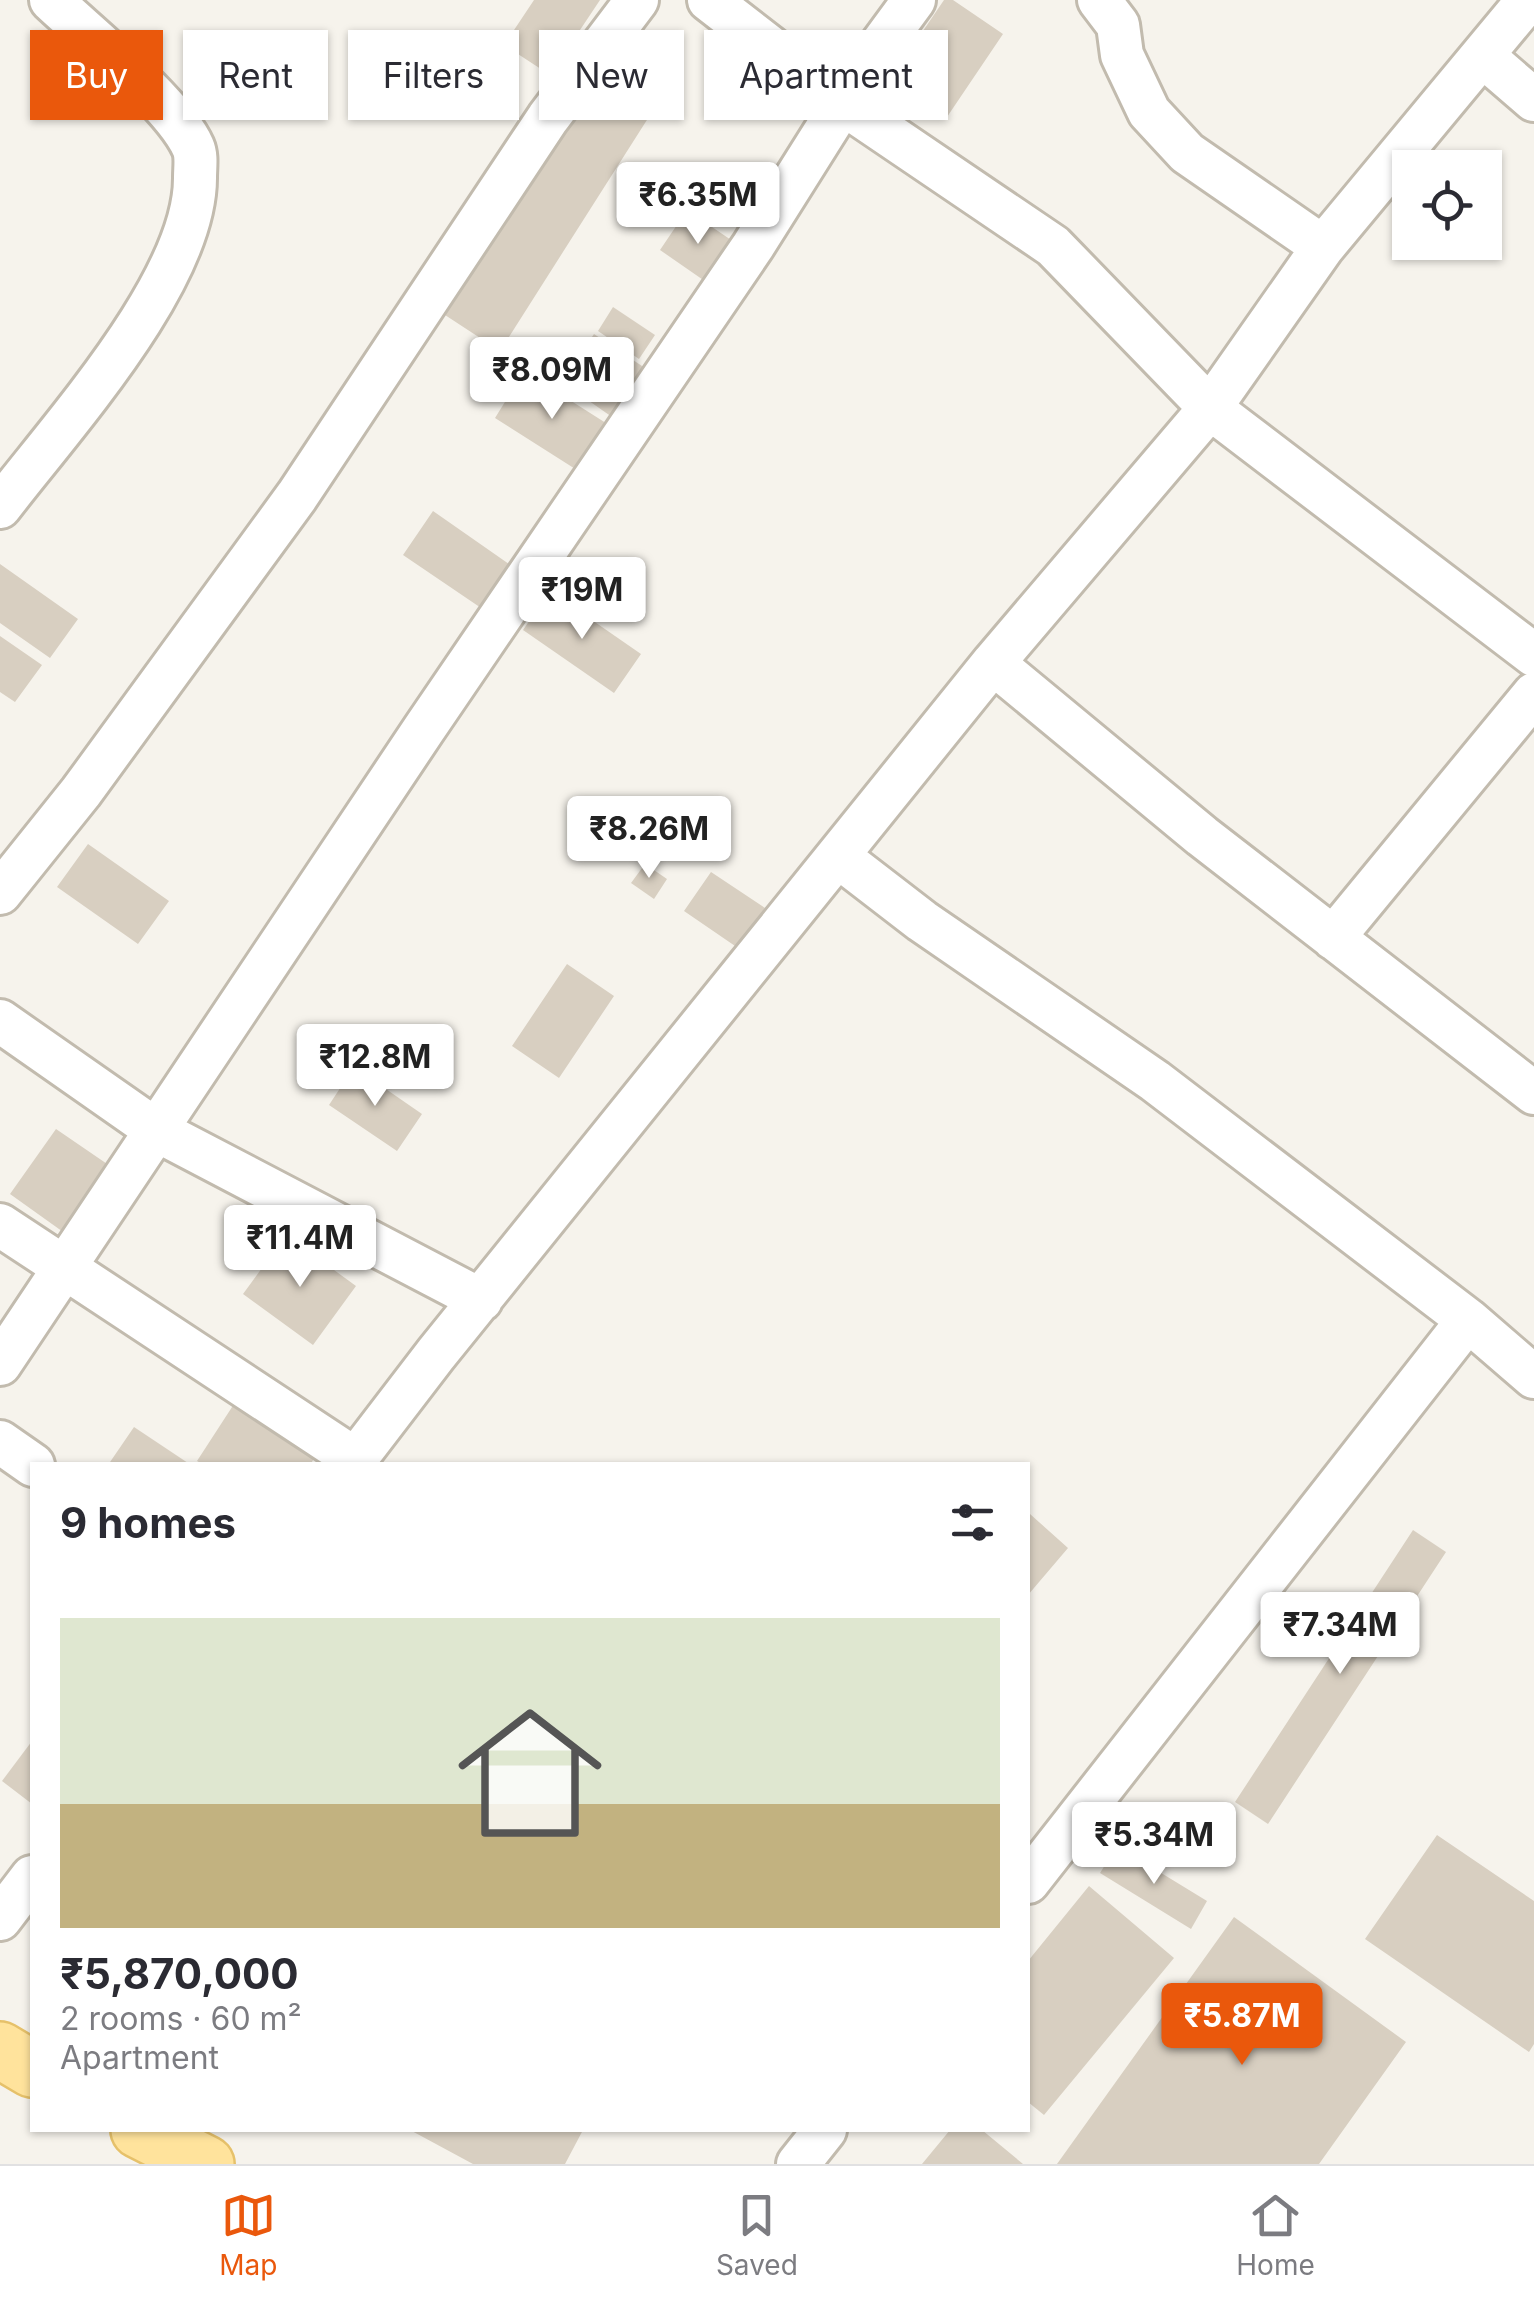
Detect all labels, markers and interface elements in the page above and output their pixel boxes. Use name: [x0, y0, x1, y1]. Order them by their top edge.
chip: Buy: [30, 30, 163, 120]
chip: Rent: [183, 30, 328, 120]
chip: Filters: [348, 30, 519, 120]
chip: New: [539, 30, 684, 120]
chip: Apartment: [704, 30, 948, 120]
map controls: [1392, 150, 1502, 260]
button: locate: [1392, 150, 1502, 260]
pin: ₹6.35M: [617, 162, 779, 247]
text: ₹6.35M: [639, 175, 757, 214]
pin: ₹8.09M: [471, 337, 633, 422]
text: ₹8.09M: [492, 350, 612, 389]
pin: ₹19M: [523, 557, 641, 642]
text: ₹19M: [541, 570, 623, 609]
pin: ₹8.26M: [568, 796, 730, 881]
text: ₹8.26M: [589, 809, 709, 848]
pin: ₹12.8M: [294, 1024, 456, 1109]
text: ₹12.8M: [319, 1037, 431, 1076]
pin: ₹11.4M: [219, 1205, 381, 1290]
text: ₹11.4M: [246, 1218, 354, 1257]
icon: filters: [945, 1495, 1000, 1550]
text: 9 homes: [60, 1497, 236, 1548]
pin: ₹7.34M: [1259, 1592, 1421, 1677]
text: ₹7.34M: [1283, 1605, 1397, 1644]
icon: home: [440, 1683, 620, 1863]
pin: ₹5.34M: [1073, 1802, 1235, 1887]
text: ₹5.34M: [1094, 1815, 1214, 1854]
text: ₹5,870,000: [60, 1948, 299, 1999]
pin: ₹5.87M: [1161, 1983, 1323, 2068]
text: ₹5.87M: [1183, 1996, 1301, 2035]
text: 2 rooms · 60 m²: [60, 1999, 302, 2038]
text: Apartment: [60, 2038, 219, 2077]
tab: Map: [219, 2188, 277, 2282]
tab: Saved: [716, 2188, 798, 2282]
tab: Home: [1236, 2188, 1315, 2282]

